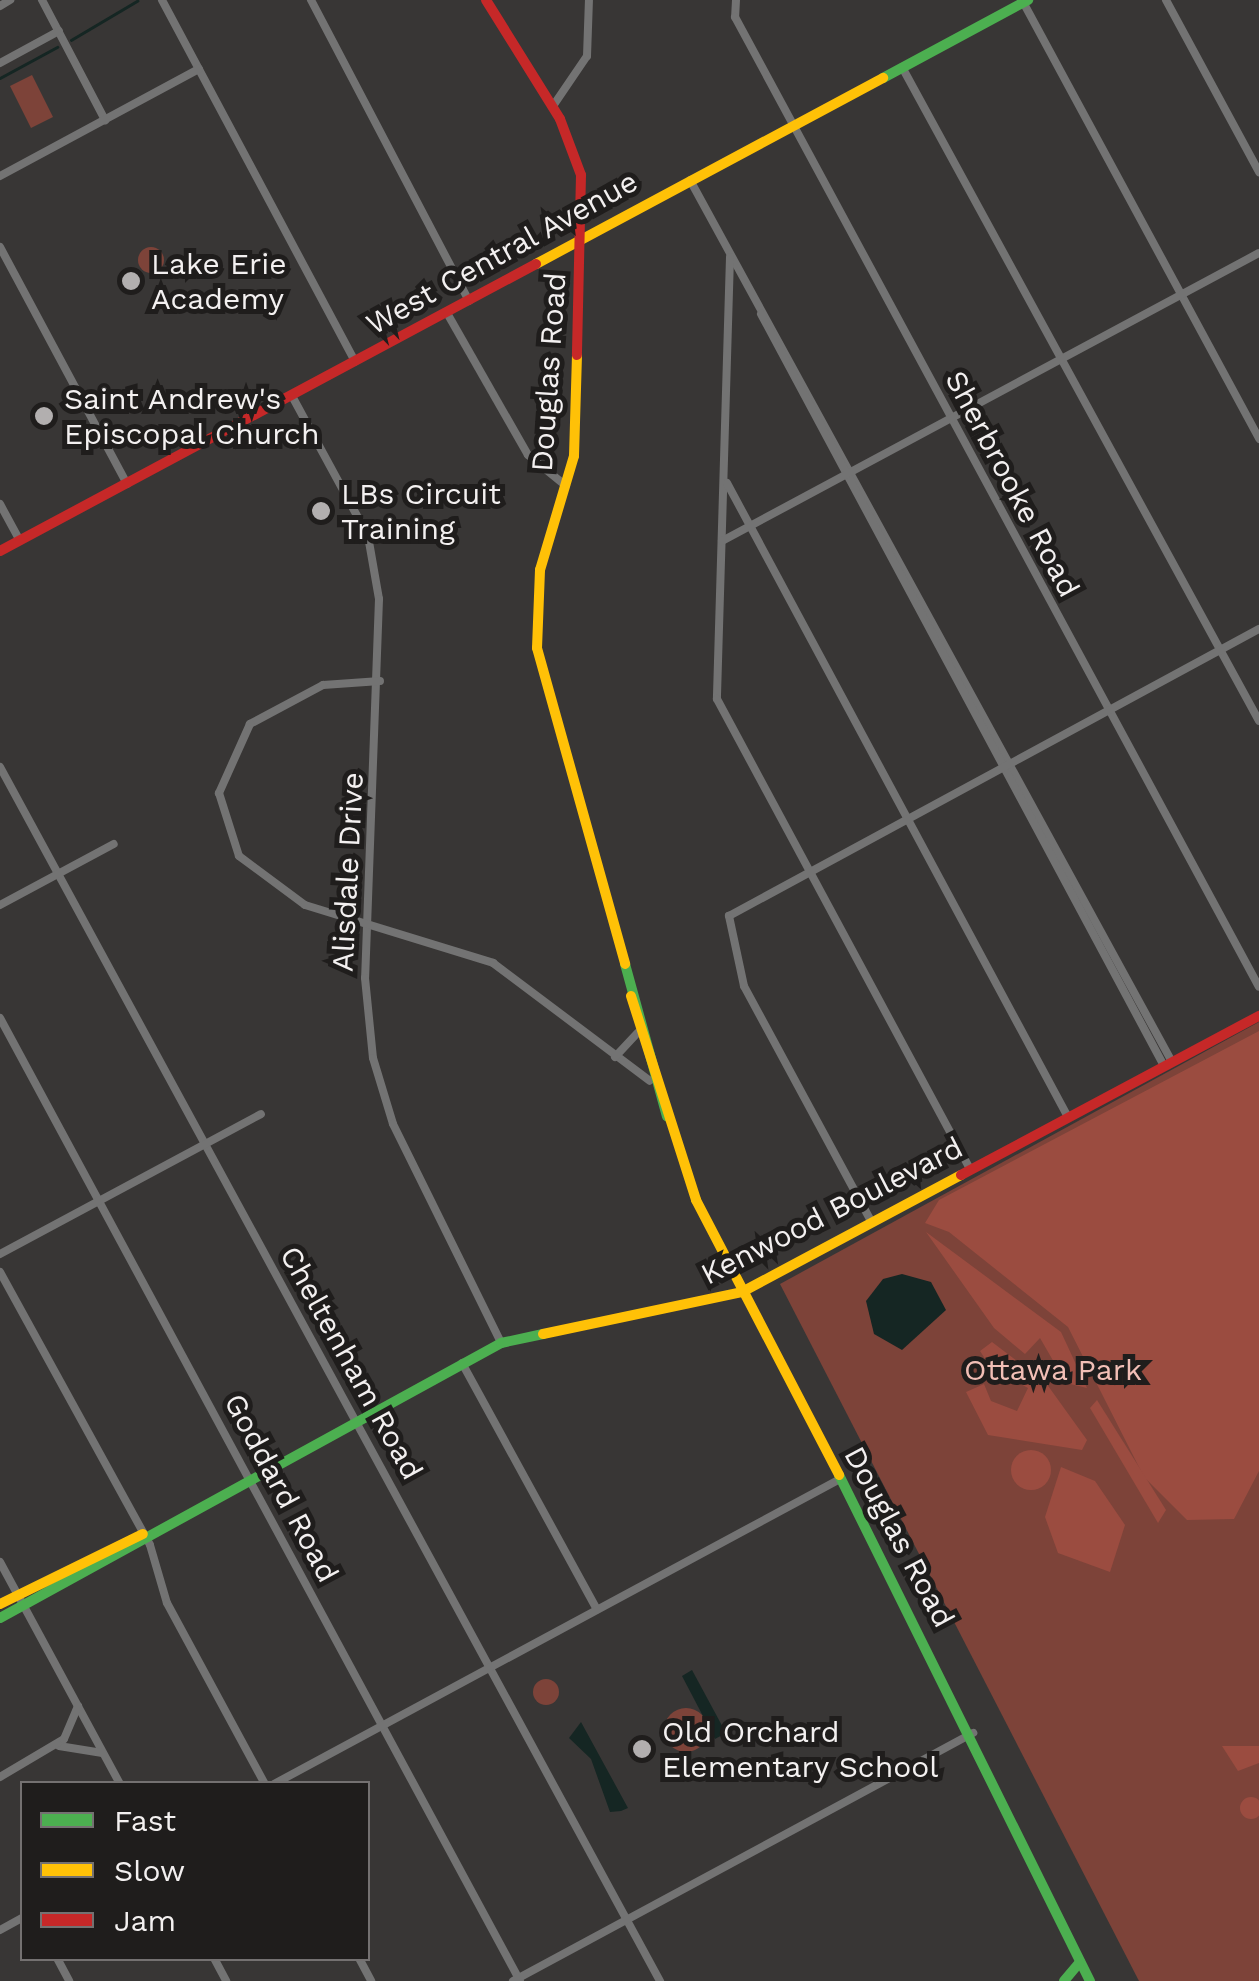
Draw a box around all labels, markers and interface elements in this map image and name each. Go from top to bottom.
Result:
street label: West Central Avenue [359,163,645,343]
place label: Lake Erie Academy [151,246,287,316]
marker: Lake Erie Academy [120,270,142,292]
street label: Douglas Road [524,271,574,473]
street label: Sherbrooke Road [937,365,1087,603]
place label: Saint Andrew's Episcopal Church [64,381,321,452]
marker: Saint Andrew's Episcopal Church [33,405,55,427]
place label: LBs Circuit Training [341,476,501,546]
marker: LBs Circuit Training [310,500,332,522]
street label: Alisdale Drive [325,771,371,973]
street label: Kenwood Boulevard [695,1129,969,1293]
street label: Cheltenham Road [272,1240,430,1486]
park label: Ottawa Park [964,1352,1142,1388]
street label: Goddard Road [216,1388,346,1588]
street label: Douglas Road [836,1440,962,1634]
place label: Old Orchard Elementary School [662,1714,939,1784]
marker: Old Orchard Elementary School [631,1738,653,1760]
legend [20,1781,370,1961]
text: Fast [114,1803,176,1838]
text: Slow [114,1853,185,1888]
text: Jam [114,1903,176,1938]

